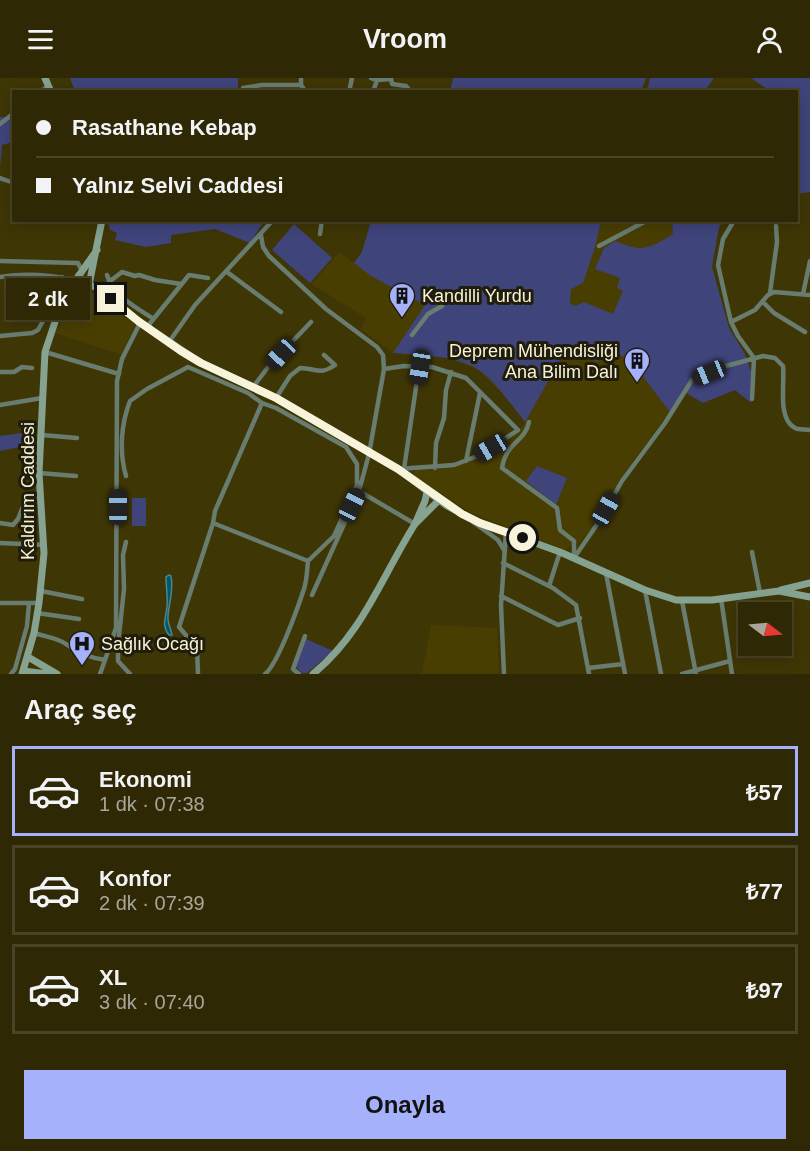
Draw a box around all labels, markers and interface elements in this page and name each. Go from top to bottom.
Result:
icon: menu [24,23,57,56]
icon: person [753,23,786,56]
text: Vroom [363,24,447,54]
text: Rasathane Kebap [72,115,257,140]
text: Yalnız Selvi Caddesi [72,173,284,198]
callout: 2 dk [6,278,90,320]
building icon: Kandilli Yurdu [387,281,417,319]
route end [97,285,124,312]
place label: Kandilli Yurdu [422,286,532,306]
text: 2 dk [28,288,68,310]
car [262,335,300,373]
place label: Deprem Mühendisliği Ana Bilim Dalı [449,341,618,382]
building icon: Deprem Mühendisliği Ana Bilim Dalı [622,346,652,384]
car [408,348,432,386]
car [689,358,729,388]
street label: Kaldırım Caddesi [18,422,38,560]
car [471,431,511,465]
car [336,485,368,525]
car [109,489,127,525]
car [589,489,623,529]
route start [509,524,536,551]
north arrow [738,602,792,656]
map controls [738,602,792,656]
hospital icon: Sağlık Ocağı [67,629,97,667]
place label: Sağlık Ocağı [101,634,204,654]
text: Araç seç [24,695,137,725]
icon: car [27,764,81,818]
text: Ekonomi [99,767,192,792]
text: ₺57 [746,780,783,805]
text: 1 dk · 07:38 [99,793,205,815]
icon: car [27,863,81,917]
text: Konfor [99,866,171,891]
text: ₺77 [746,879,783,904]
text: 2 dk · 07:39 [99,892,205,914]
icon: car [27,962,81,1016]
text: XL [99,965,127,990]
text: ₺97 [746,978,783,1003]
text: 3 dk · 07:40 [99,991,205,1013]
button: Onayla [24,1070,786,1139]

